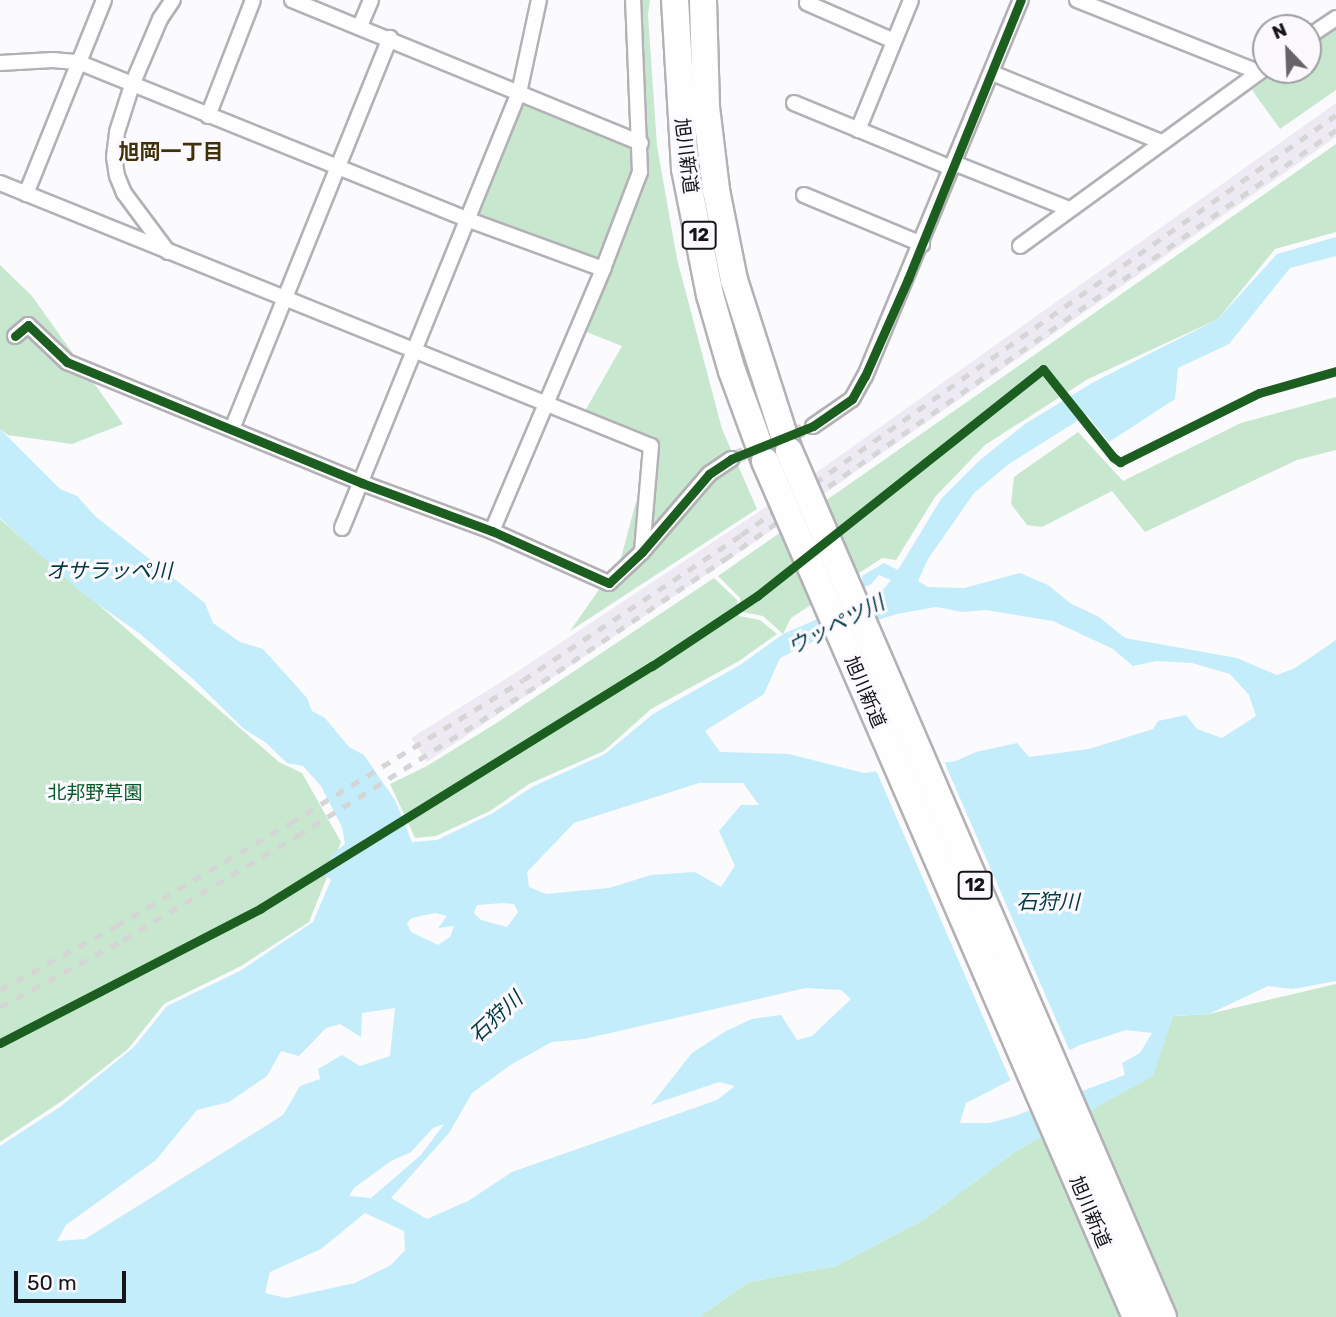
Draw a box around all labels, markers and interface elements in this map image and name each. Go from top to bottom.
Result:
north arrow [1252,14,1322,84]
text: N [1269,18,1290,44]
street label: 旭川新道 [670,117,702,195]
district label: 旭岡一丁目 [119,139,223,165]
road number: 12 [682,220,716,249]
water label: オサラッペ川 [46,558,172,584]
water label: ウッペツ川 [784,590,888,660]
street label: 旭川新道 [840,653,890,731]
park label: 北邦野草園 [48,782,142,804]
road number: 12 [958,870,992,900]
water label: 石狩川 [1017,889,1079,915]
water label: 石狩川 [464,986,528,1048]
street label: 旭川新道 [1065,1173,1115,1251]
scale bar [18,1258,130,1302]
text: 50 m [27,1270,77,1295]

